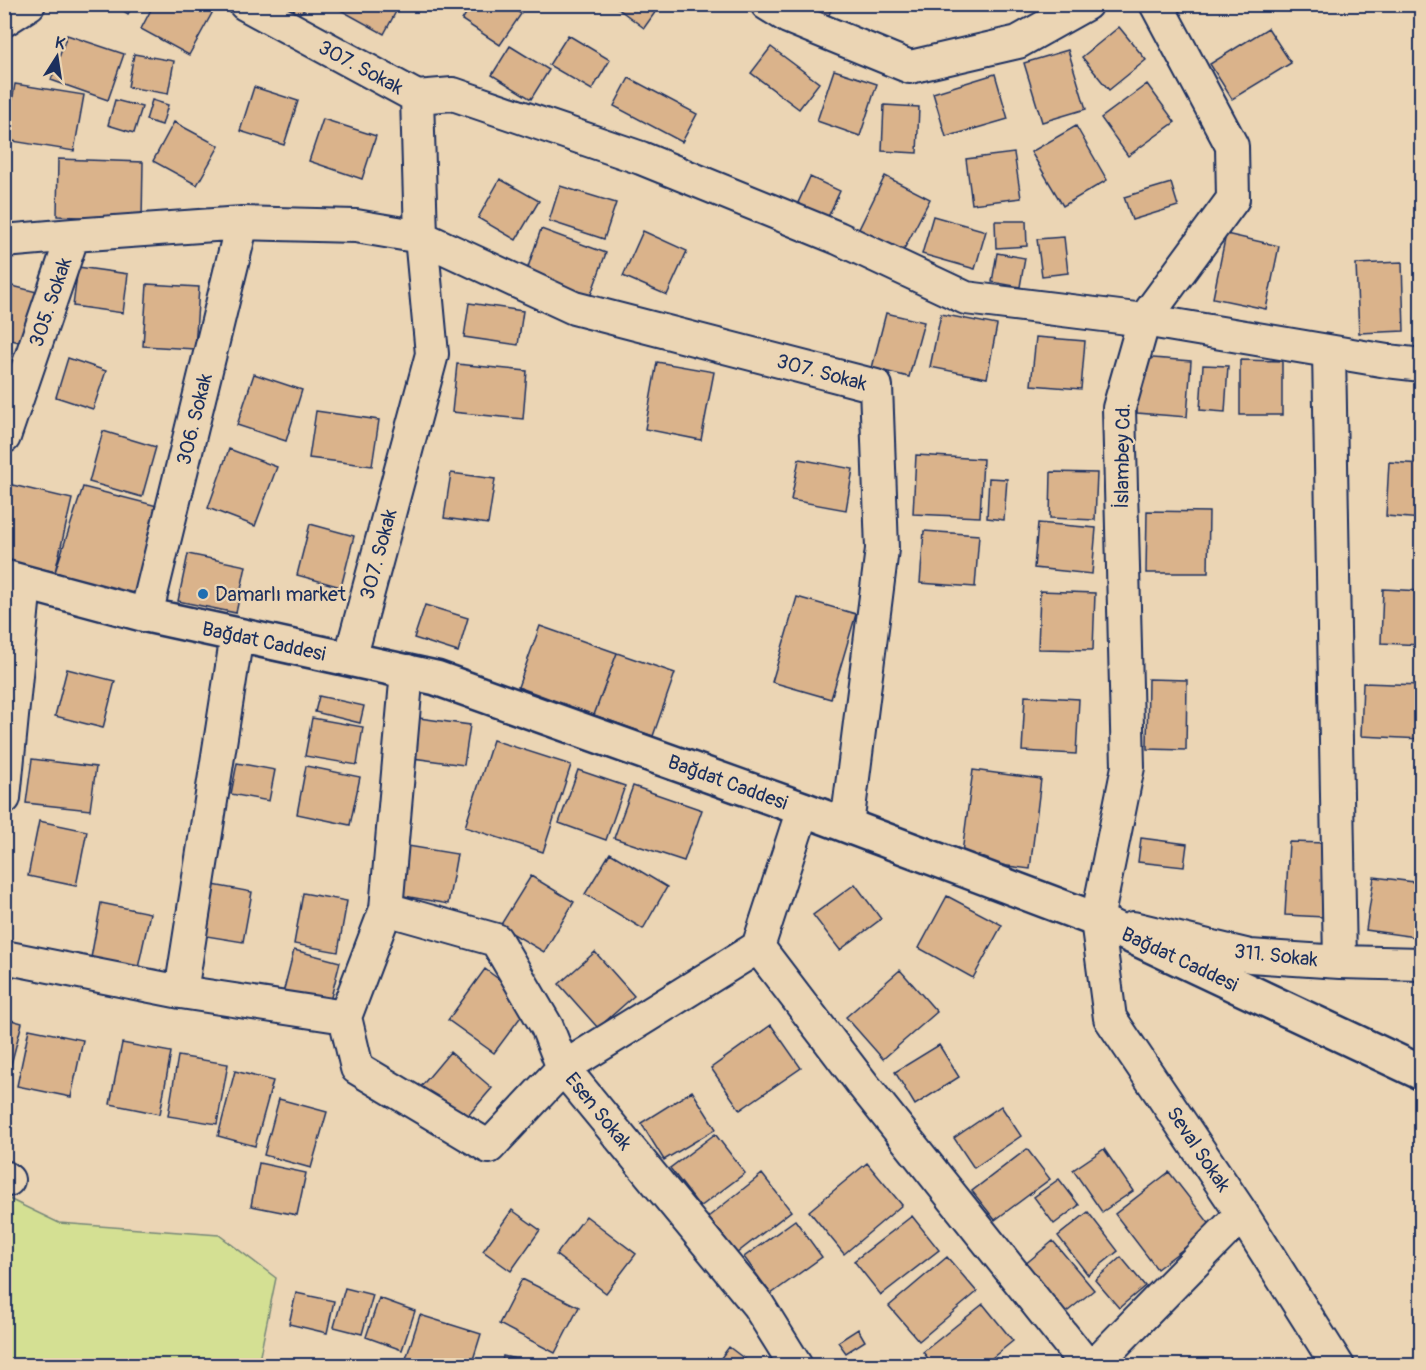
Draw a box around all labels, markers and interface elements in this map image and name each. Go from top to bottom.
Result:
north arrow [27,27,87,87]
text: K [53,33,67,54]
street label: 307. Sokak [314,35,408,101]
street label: 305. Sokak [24,254,78,350]
street label: 307. Sokak [774,348,870,397]
street label: 306. Sokak [171,370,218,468]
street label: İslambey Cd. [1109,403,1136,509]
street label: 307. Sokak [354,506,403,602]
place label: Damarlı market [215,582,347,607]
marker: Damarlı market [196,587,210,601]
street label: Bağdat Caddesi [200,616,328,667]
street label: Bağdat Caddesi [664,749,791,816]
street label: Bağdat Caddesi [1118,922,1242,997]
street label: 311. Sokak [1233,939,1320,972]
street label: Esen Sokak [560,1067,638,1156]
street label: Seval Sokak [1161,1102,1237,1197]

